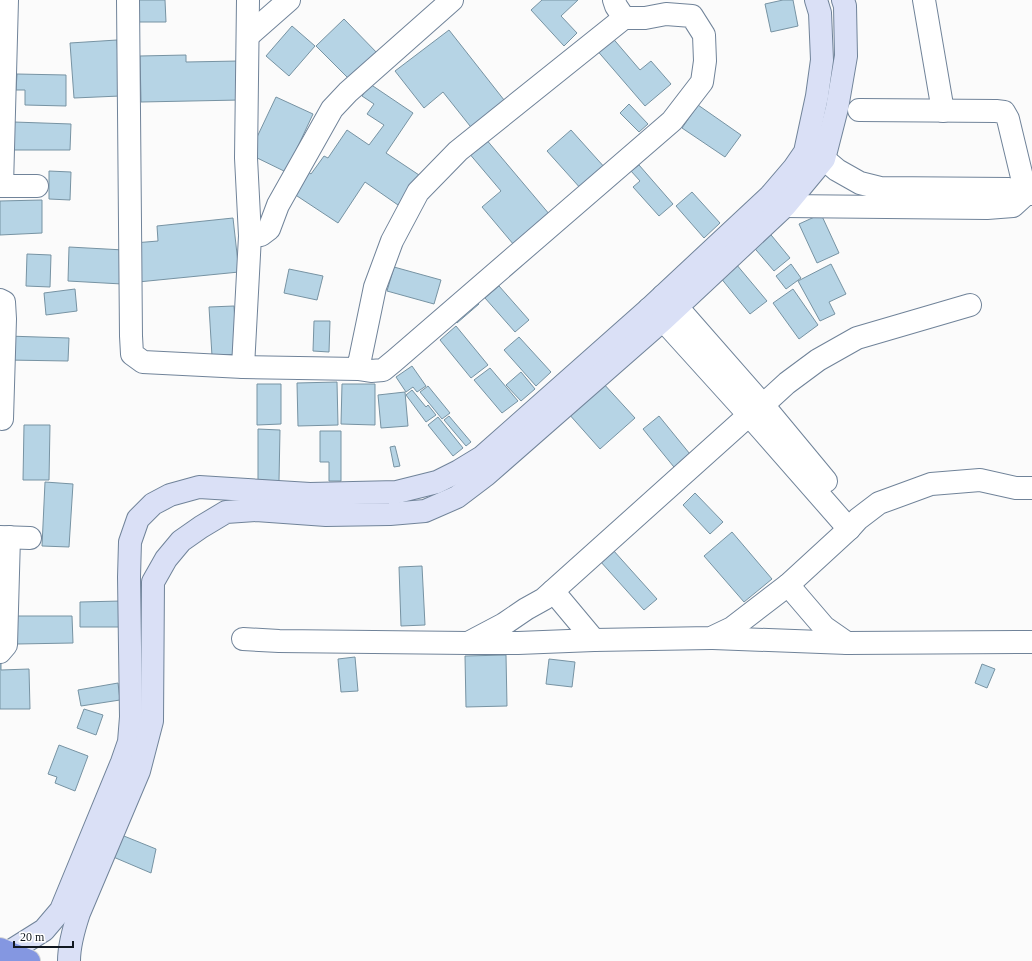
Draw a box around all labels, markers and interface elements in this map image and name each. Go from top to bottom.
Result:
scale bar [14,923,73,949]
text: 20 m [20,930,45,944]

